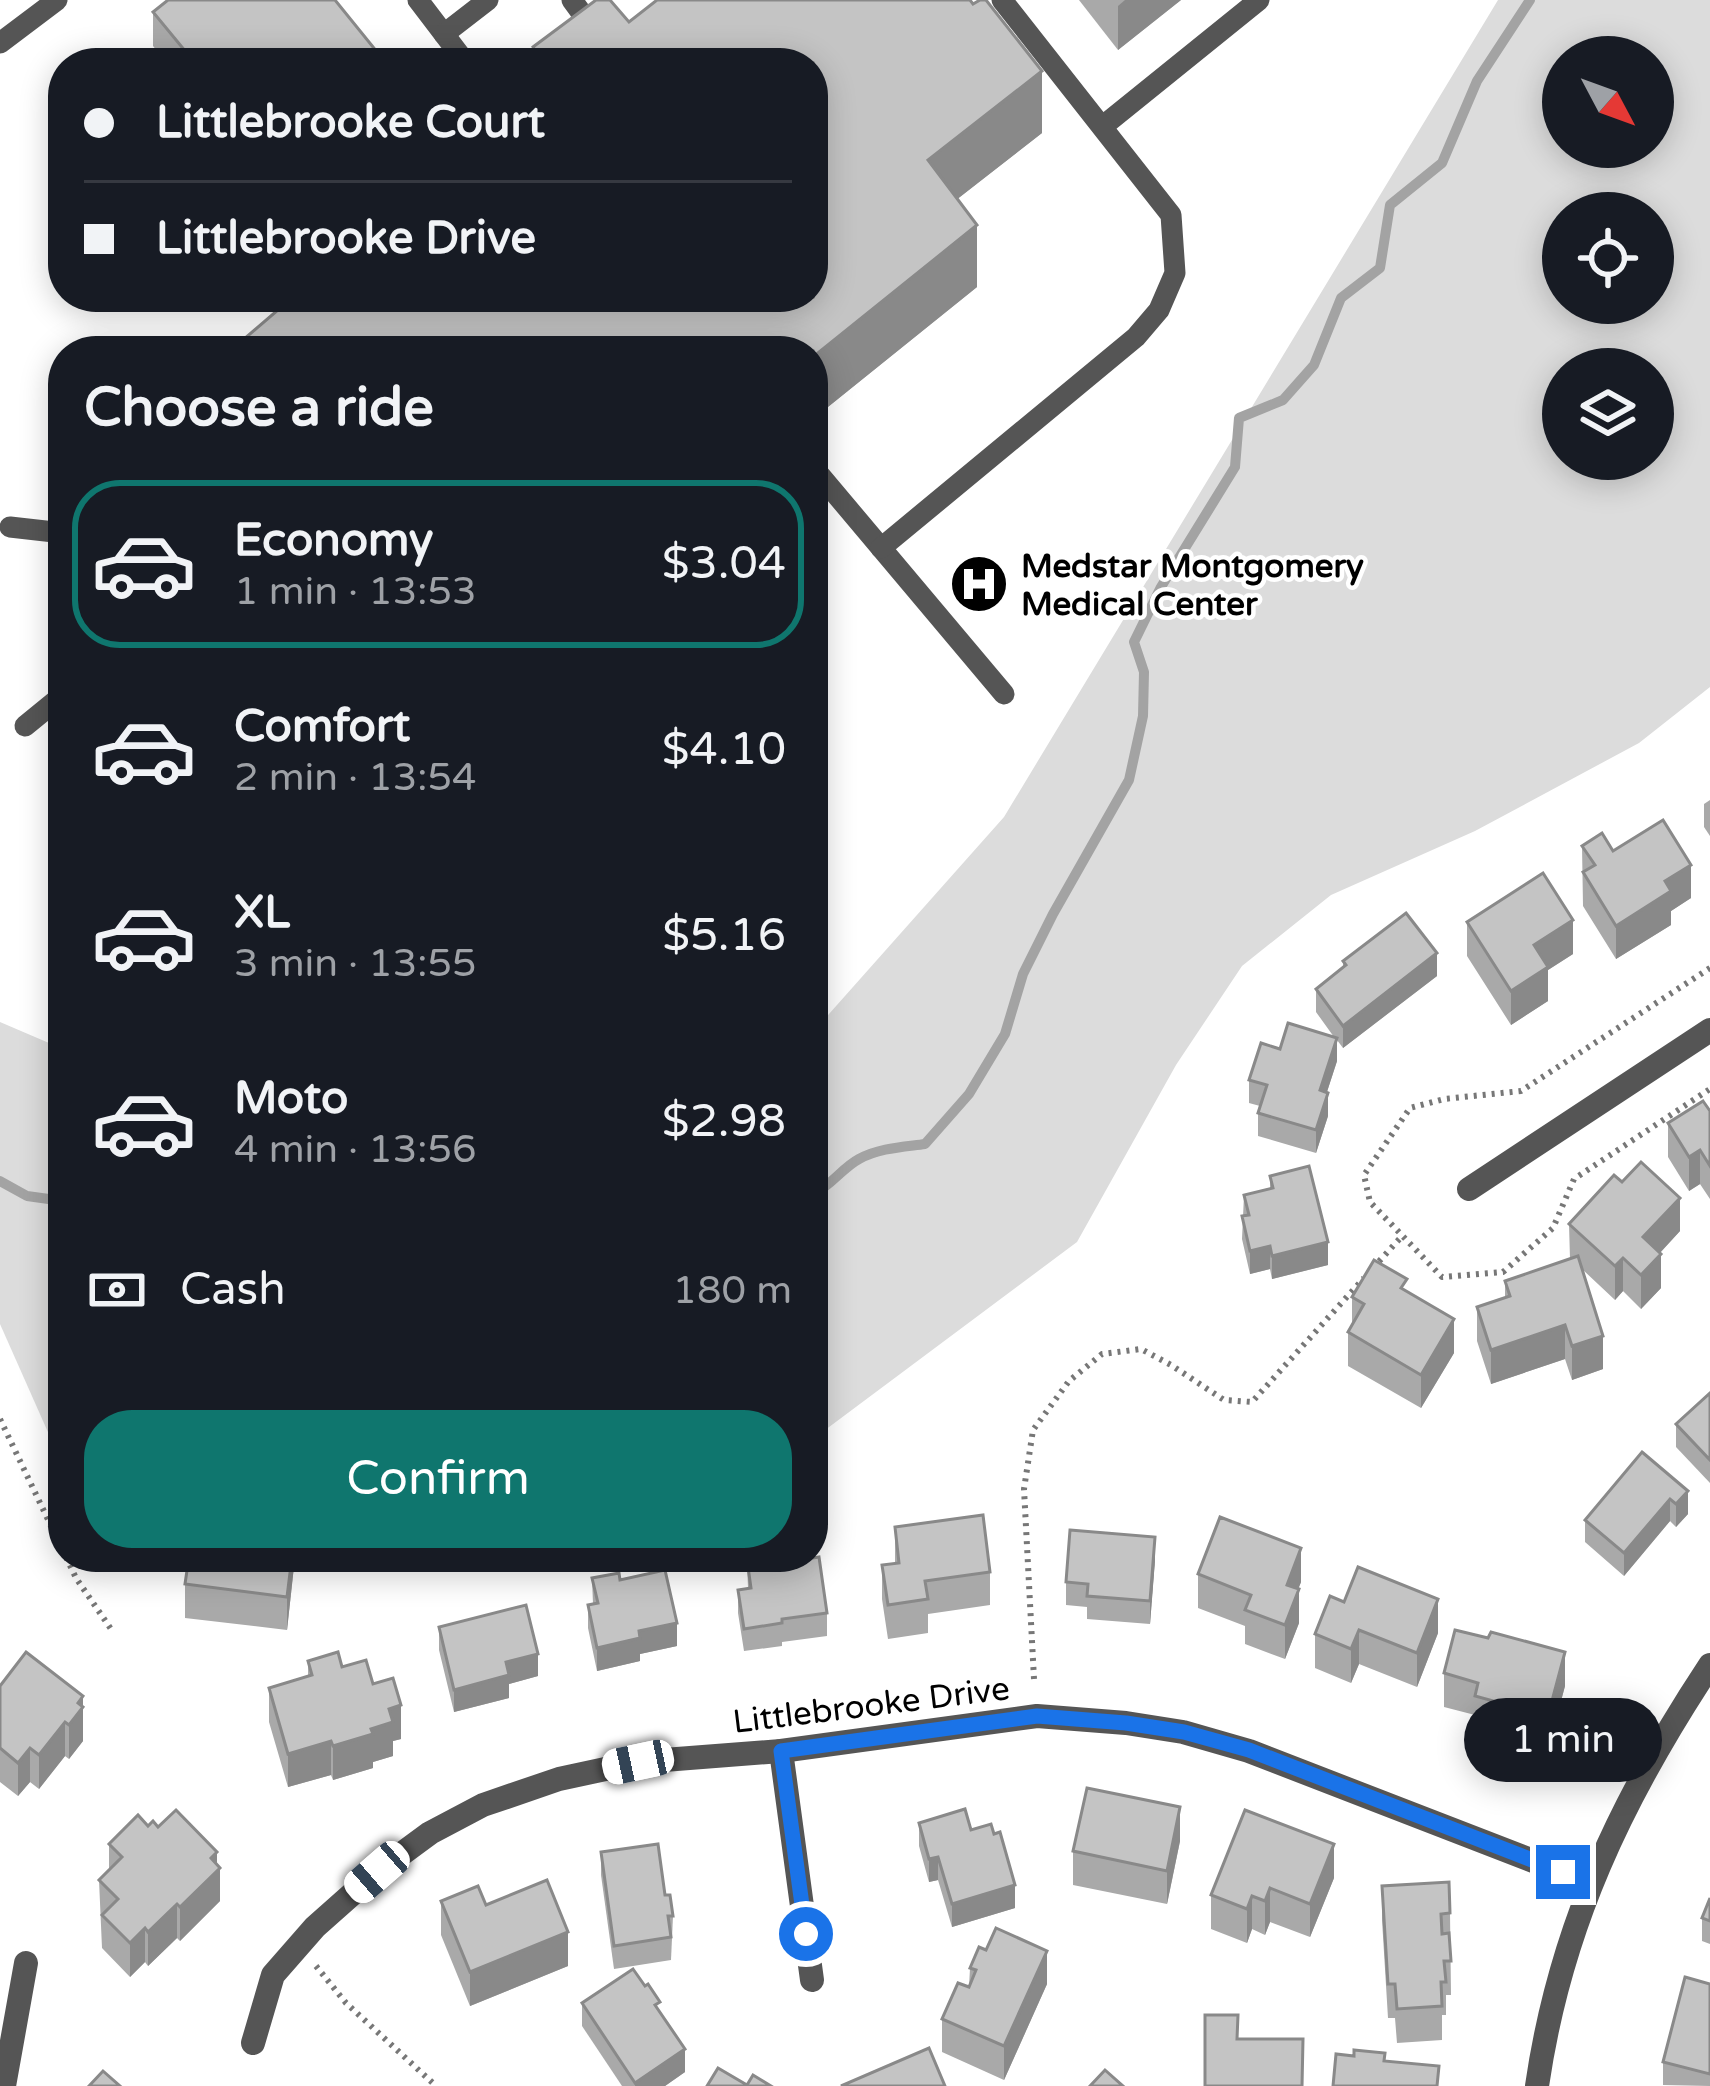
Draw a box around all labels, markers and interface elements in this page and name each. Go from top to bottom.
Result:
north arrow [1542,36,1674,168]
map controls [1542,36,1674,480]
text: Littlebrooke Court [156,96,545,150]
button: locate [1542,192,1674,324]
text: Littlebrooke Drive [156,212,536,266]
button: layers [1542,348,1674,480]
text: Choose a ride [84,375,434,440]
icon: car [90,510,198,618]
text: Economy [234,514,433,568]
text: $3.04 [662,537,786,591]
place label: Medstar Montgomery Medical Center [1021,547,1364,624]
hospital icon: Medstar Montgomery Medical Center [948,553,1010,615]
text: 1 min · 13:53 [234,568,476,615]
icon: car [90,696,198,804]
text: Comfort [234,700,410,754]
text: $4.10 [662,723,786,777]
text: 2 min · 13:54 [234,754,476,801]
icon: car [90,882,198,990]
text: XL [234,886,290,940]
text: $5.16 [662,909,786,963]
text: 3 min · 13:55 [234,940,476,987]
icon: car [90,1068,198,1176]
text: Moto [234,1072,348,1126]
text: $2.98 [662,1095,786,1149]
text: 4 min · 13:56 [234,1126,476,1173]
icon: cash [84,1257,150,1323]
text: Cash [180,1263,286,1317]
text: 180 m [673,1267,792,1314]
button: Confirm [84,1410,792,1548]
street label: Littlebrooke Drive [731,1669,1012,1742]
callout: 1 min [1464,1698,1662,1782]
text: 1 min [1511,1716,1615,1763]
car [599,1737,677,1787]
car [338,1835,416,1909]
route end [1536,1845,1590,1899]
route start [779,1907,833,1961]

